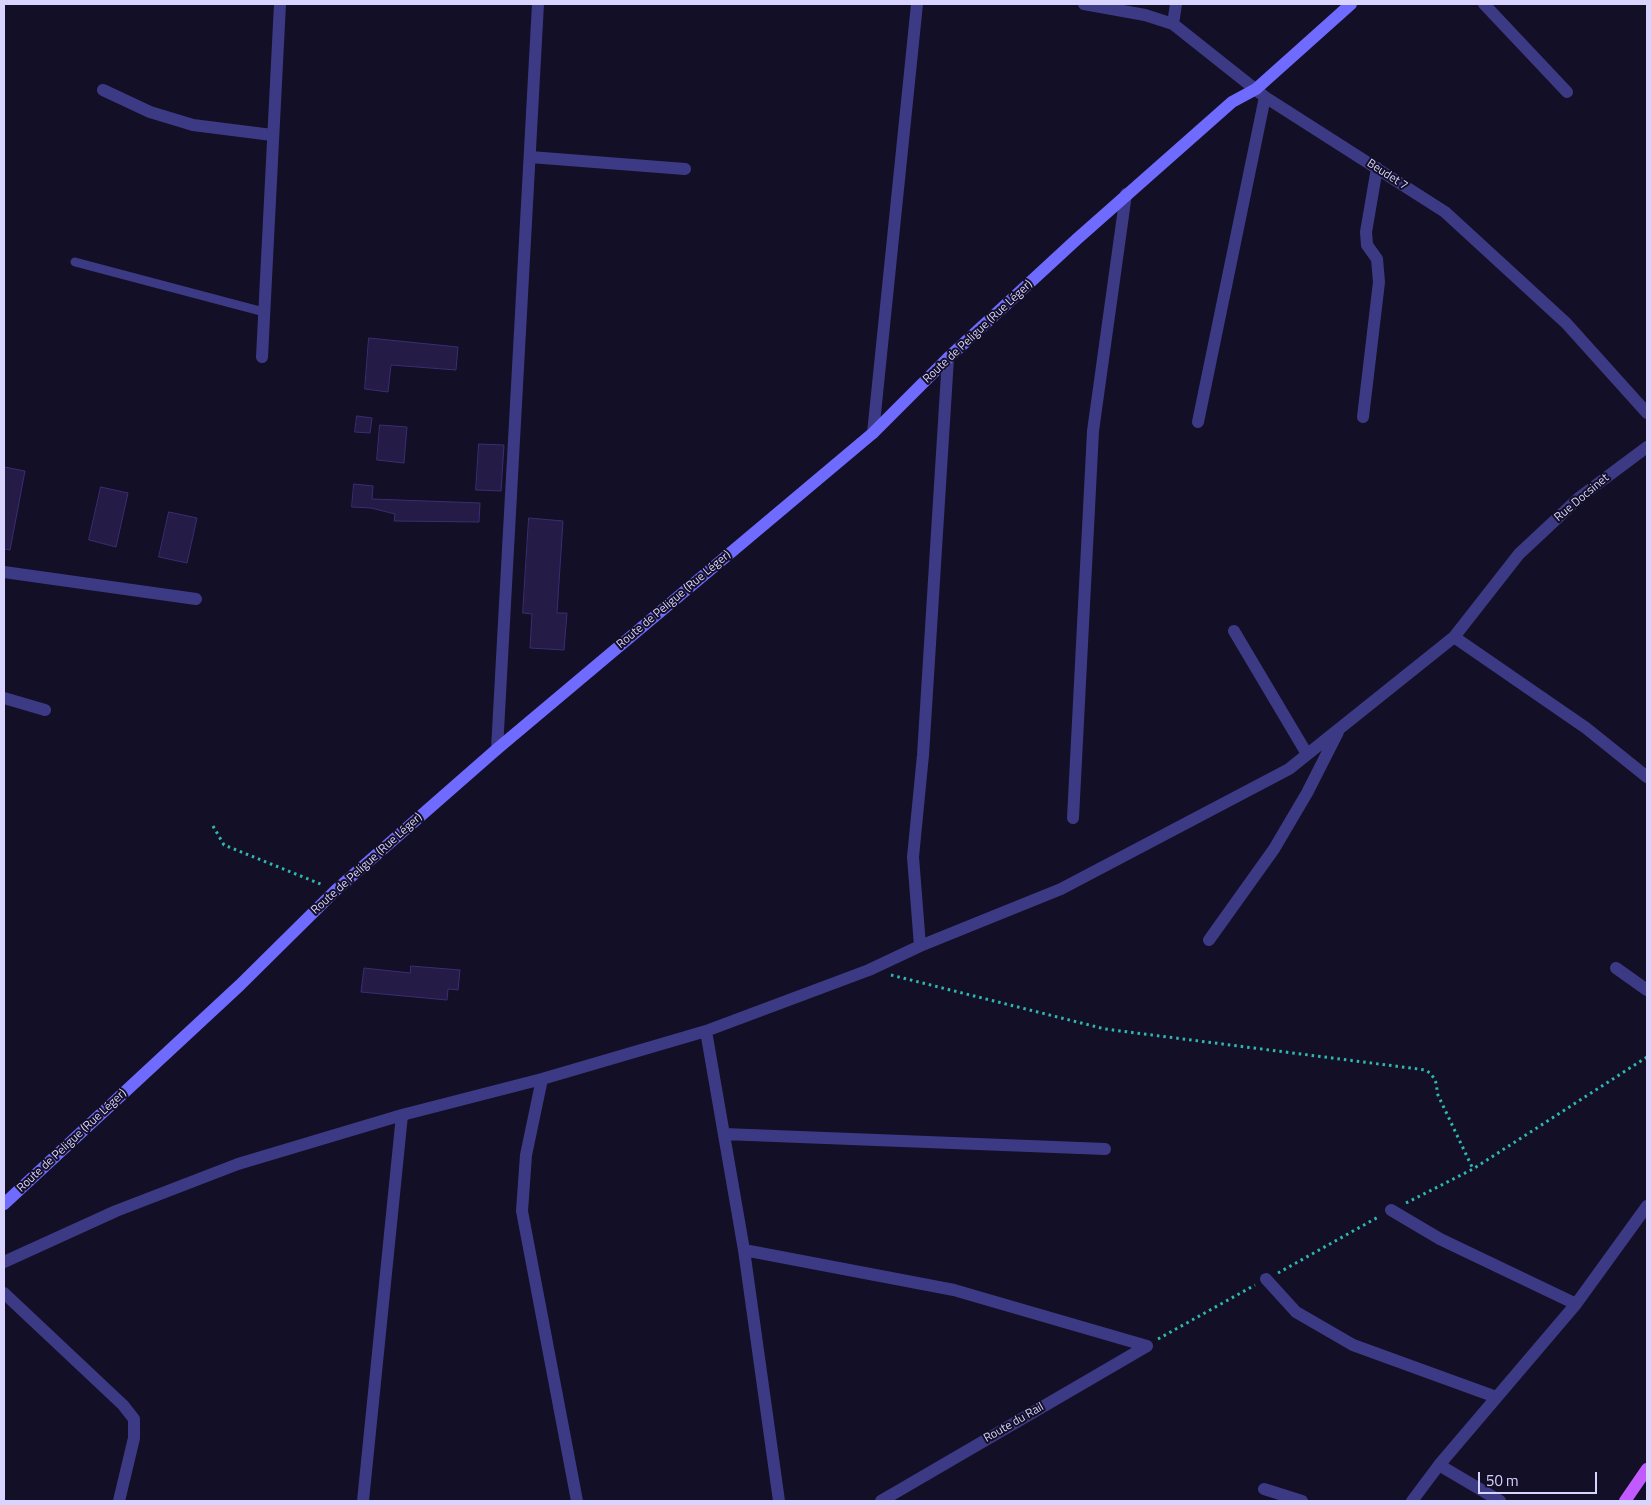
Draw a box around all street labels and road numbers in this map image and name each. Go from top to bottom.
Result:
street label: Beudet 7 [1364,156,1410,194]
street label: Route de Peligue (Rue Léger) [920,277,1036,387]
street label: Rue Docsinet [1552,471,1612,525]
street label: Route de Peligue (Rue Léger) [614,548,734,652]
street label: Route de Peligue (Rue Léger) [308,810,426,918]
street label: Route de Peligue (Rue Léger) [14,1086,130,1196]
street label: Route du Rail [981,1400,1047,1446]

